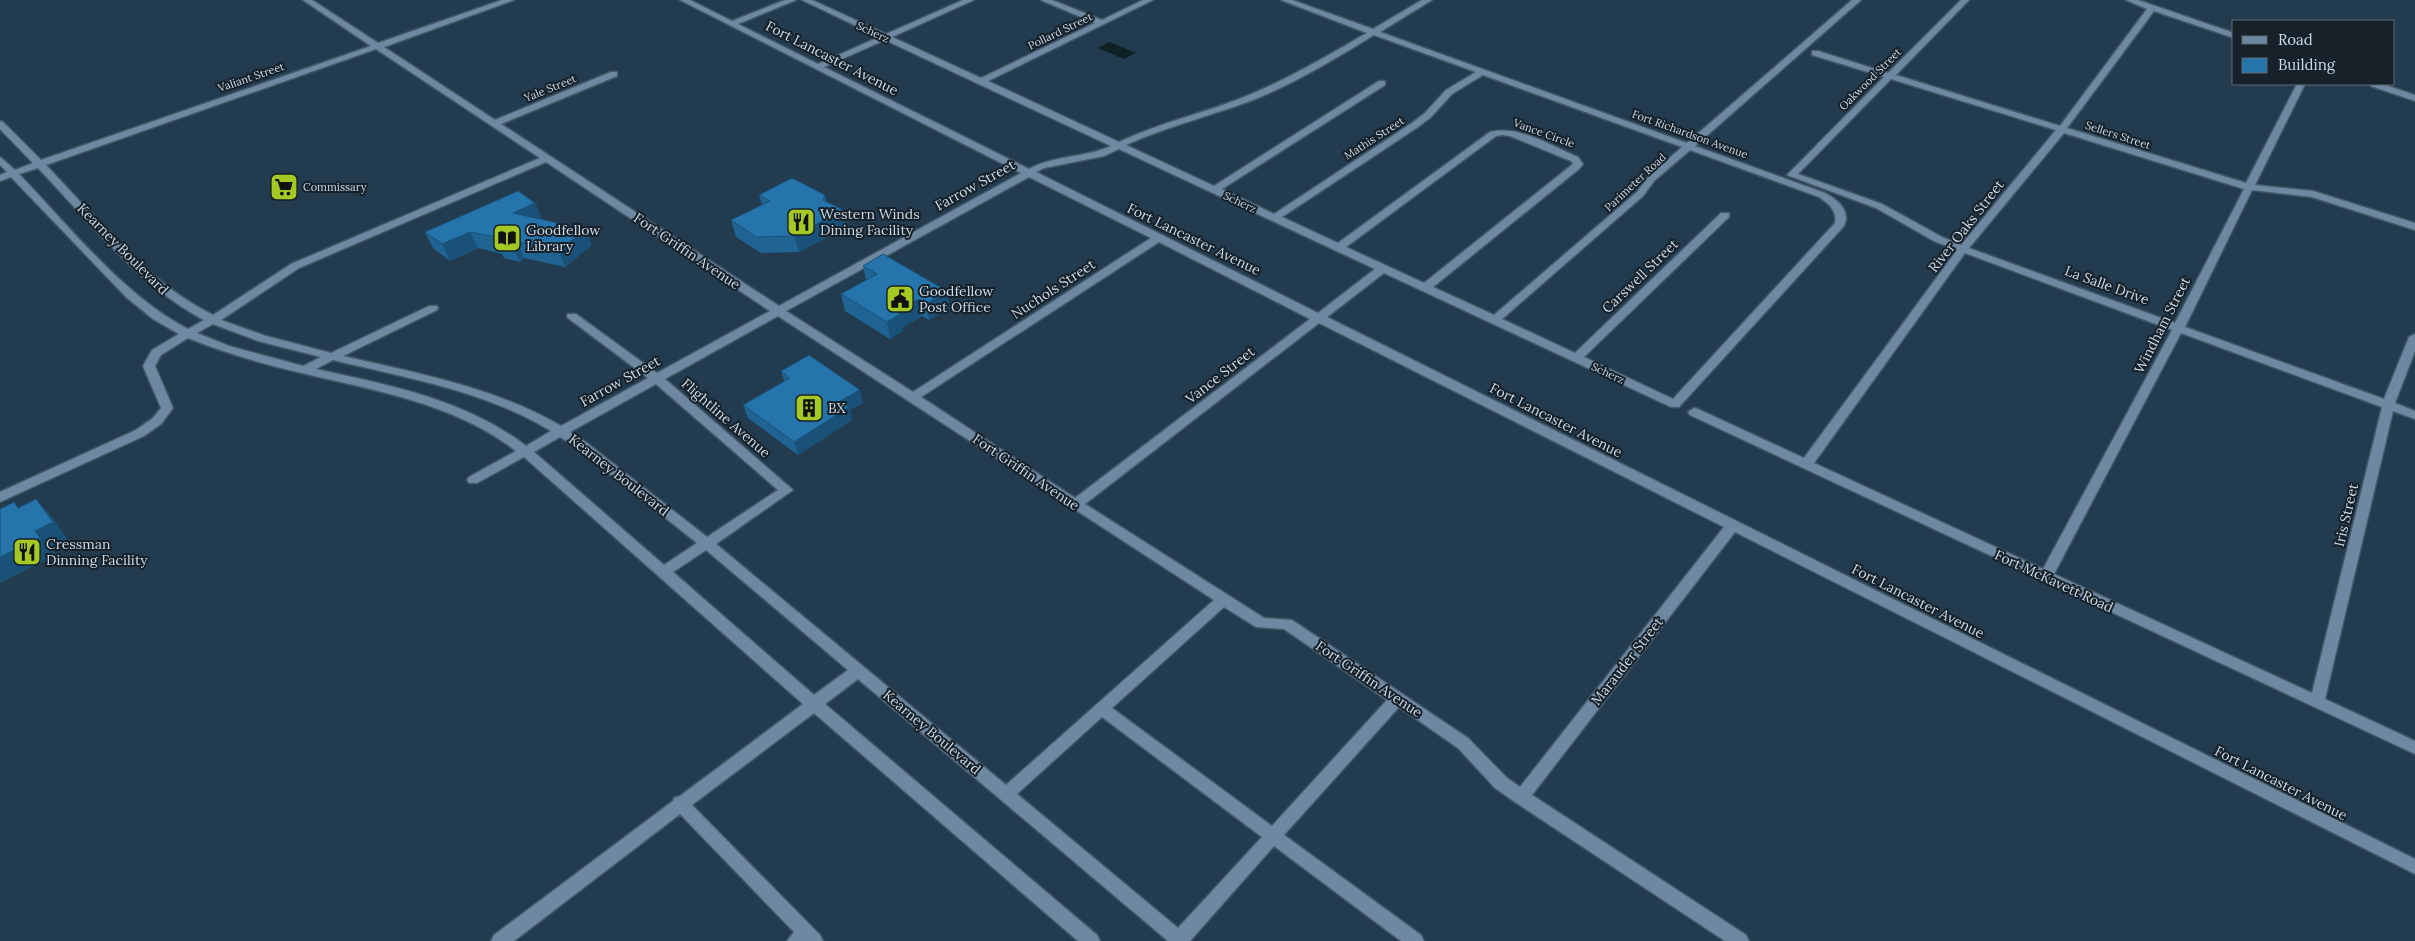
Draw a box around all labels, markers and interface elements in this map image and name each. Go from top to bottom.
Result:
street label: Pollard Street [1025,9,1095,53]
street label: Fort Lancaster Avenue [763,17,902,99]
street label: Scherz [854,18,892,46]
legend [2232,20,2395,85]
text: Road [2278,30,2313,49]
street label: Oakwood Street [1836,44,1905,113]
text: Building [2278,55,2336,74]
street label: Valiant Street [215,59,287,95]
street label: Yale Street [521,71,579,105]
street label: Fort Richardson Avenue [1630,107,1750,161]
street label: Mathis Street [1341,113,1407,163]
street label: Vance Circle [1511,115,1577,151]
street label: Sellers Street [2083,118,2153,152]
street label: Parimeter Road [1601,150,1669,214]
street label: Farrow Street [932,155,1019,214]
supermarket icon: Commissary [269,172,299,202]
street label: River Oaks Street [1924,176,2008,276]
place label: Commissary [303,180,367,194]
street label: Scherz [1221,188,1259,216]
street label: Kearney Boulevard [73,199,173,299]
street label: Fort Lancaster Avenue [1124,199,1264,279]
place label: Western Winds Dining Facility [820,205,920,239]
restaurant icon: Western Winds Dining Facility [786,207,816,237]
street label: Fort Griffin Avenue [630,209,744,294]
place label: Goodfellow Library [526,221,601,255]
library icon: Goodfellow Library [492,223,522,253]
street label: Carswell Street [1598,235,1682,317]
street label: Nuchols Street [1008,255,1099,323]
street label: La Salle Drive [2062,261,2152,309]
street label: Windham Street [2130,273,2194,376]
place label: Goodfellow Post Office [919,282,994,316]
public building icon: Goodfellow Post Office [885,284,915,314]
street label: Vance Street [1181,342,1259,408]
street label: Farrow Street [577,351,664,410]
street label: Scherz [1589,359,1627,387]
street label: Flightline Avenue [678,374,775,462]
street label: Fort Lancaster Avenue [1487,379,1626,461]
building icon: BX [794,393,824,423]
place label: BX [828,399,846,417]
street label: Kearney Boulevard [565,430,673,520]
street label: Fort Griffin Avenue [969,430,1083,515]
street label: Iris Street [2330,481,2362,548]
place label: Cressman Dinning Facility [46,535,148,569]
restaurant icon: Cressman Dinning Facility [12,537,42,567]
street label: Fort McKavett Road [1992,546,2116,616]
street label: Fort Lancaster Avenue [1849,560,1988,642]
street label: Marauder Street [1587,613,1667,709]
street label: Fort Griffin Avenue [1312,637,1426,722]
street label: Kearney Boulevard [879,686,985,778]
street label: Fort Lancaster Avenue [2212,742,2351,824]

